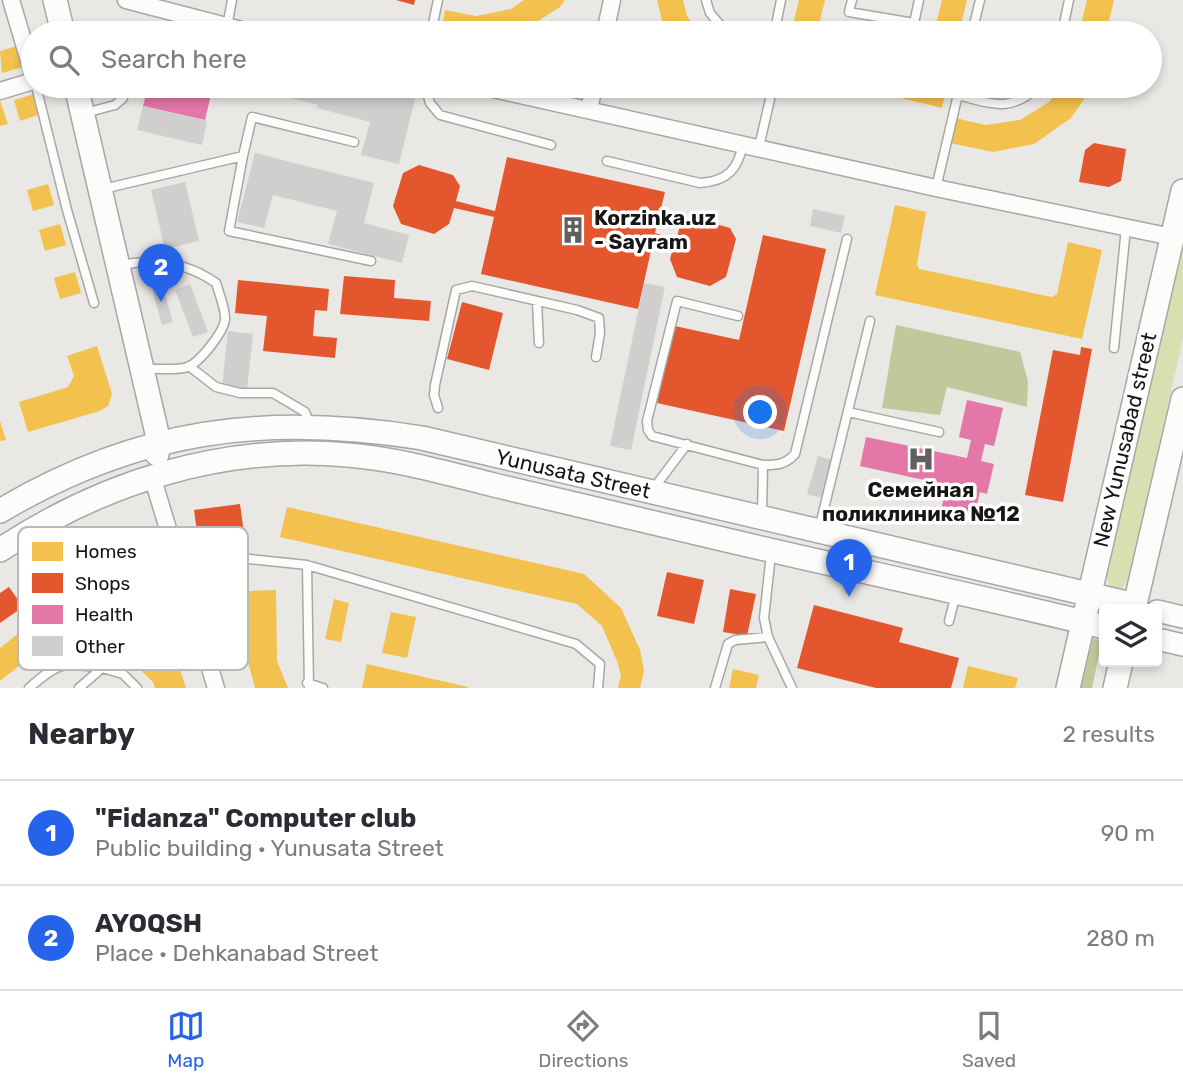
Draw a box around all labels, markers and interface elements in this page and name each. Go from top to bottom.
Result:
search box [21,21,1162,98]
icon: search [45,41,83,79]
text: Search here [101,44,247,75]
place label: Korzinka.uz - Sayram [594,205,716,254]
building icon: Korzinka.uz - Sayram [558,215,588,245]
pin: 2 [138,244,184,302]
street label: New Yunusabad street [1088,330,1161,550]
your location [743,395,777,429]
street label: Yunusata Street [493,444,653,503]
hospital icon: Семейная поликлиника №12 [906,444,936,474]
place label: Семейная поликлиника №12 [822,477,1020,526]
legend [18,527,248,670]
pin: 1 [826,539,872,597]
text: Homes [75,540,137,563]
text: Shops [75,572,130,595]
text: Health [75,603,133,626]
map controls [1099,604,1162,667]
button: layers [1099,604,1162,667]
text: Other [75,635,126,658]
text: Nearby [28,716,135,752]
text: 2 results [1063,720,1155,748]
text: "Fidanza" Computer club [95,803,416,834]
text: 1 [45,819,57,847]
text: 90 m [1101,819,1155,847]
text: Public building · Yunusata Street [95,834,444,862]
text: AYOQSH [95,908,202,939]
text: 2 [44,924,58,952]
text: 280 m [1086,924,1155,952]
text: Place · Dehkanabad Street [95,939,378,967]
tab: Map [167,1007,205,1072]
tab: Directions [538,1007,628,1072]
tab: Saved [962,1007,1016,1072]

